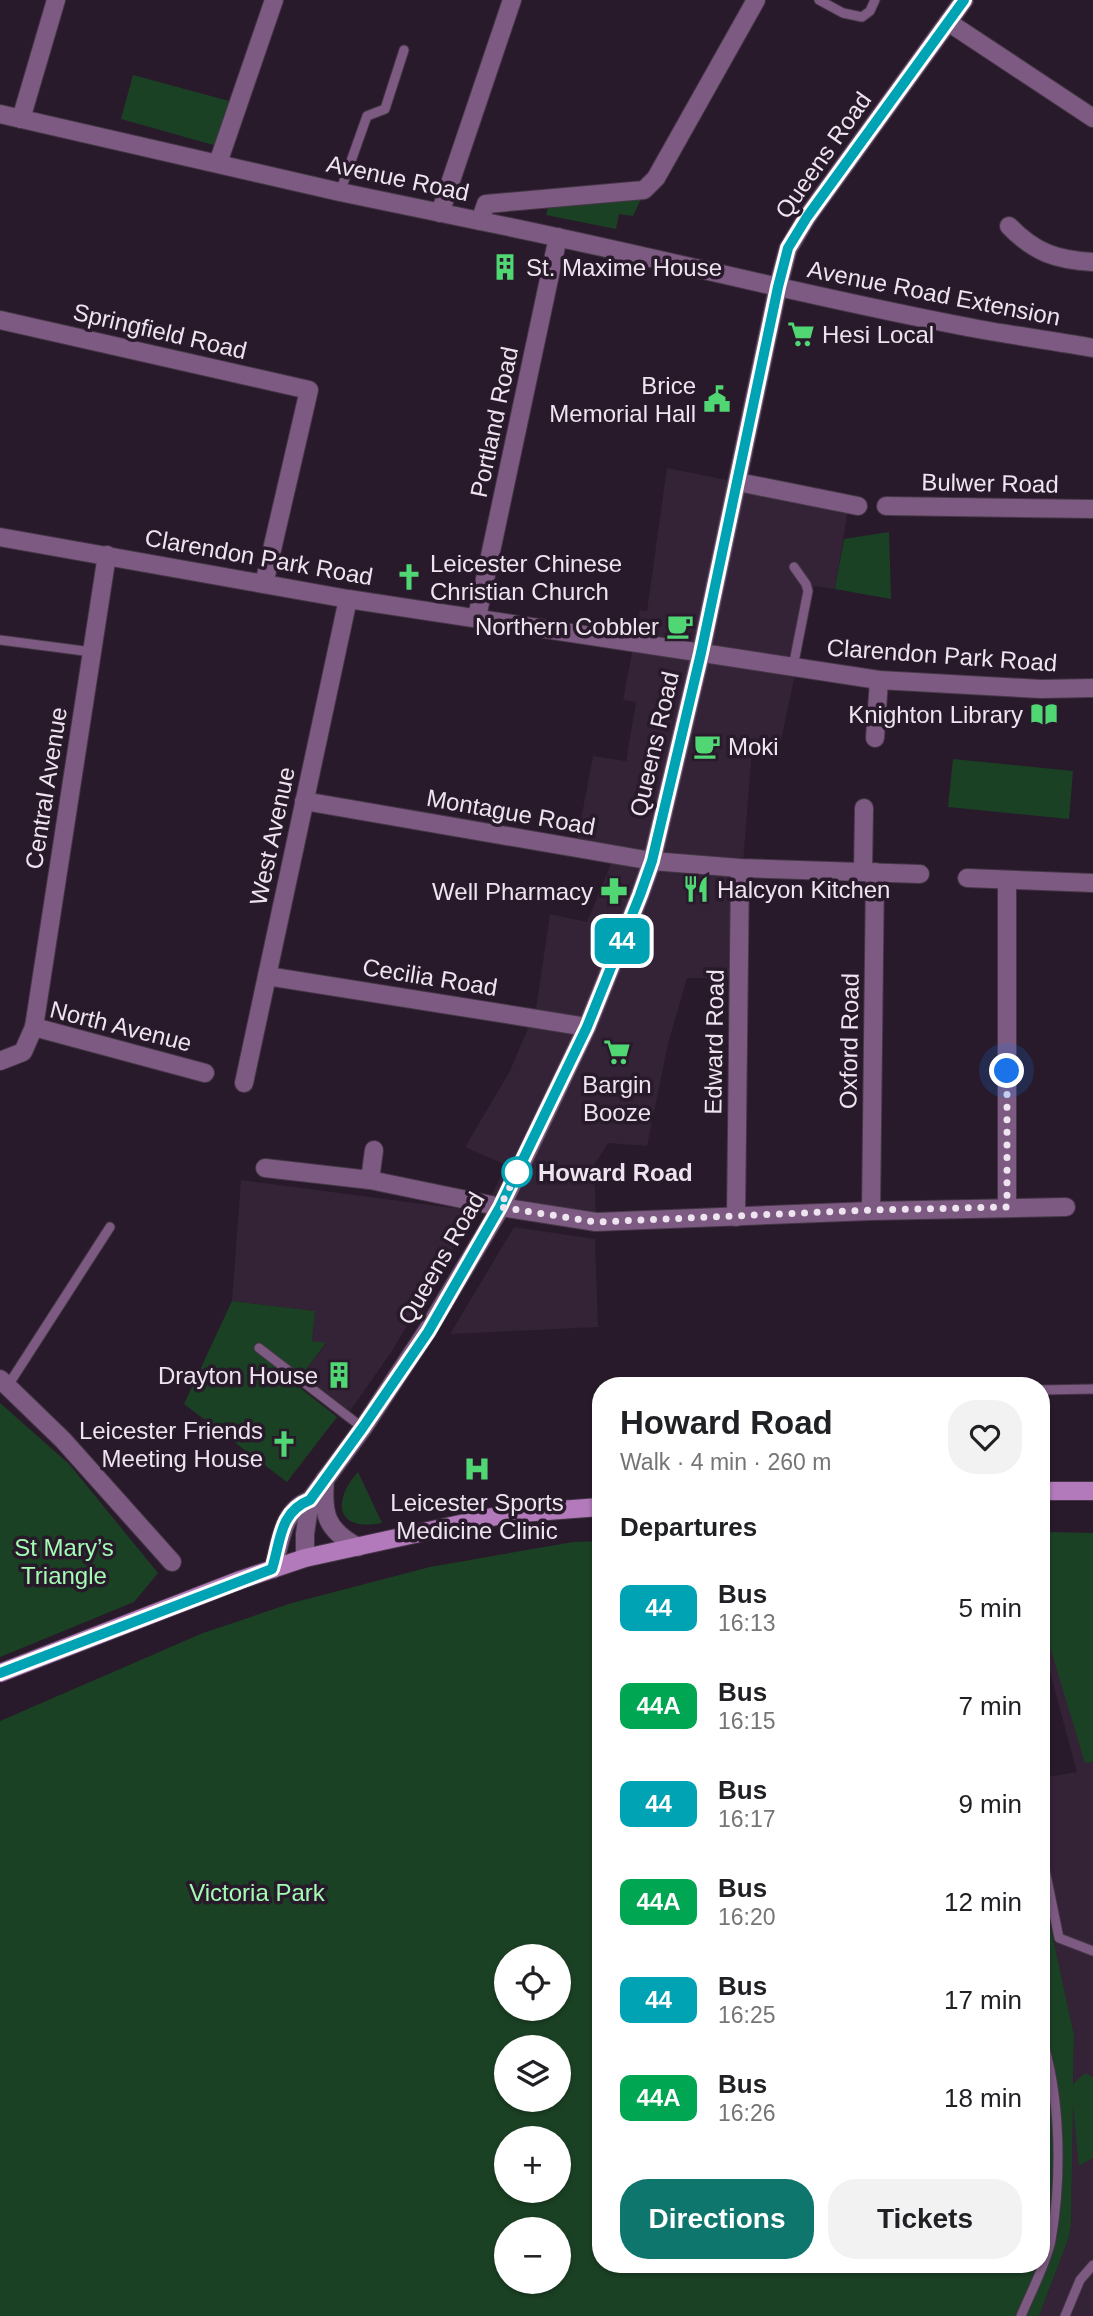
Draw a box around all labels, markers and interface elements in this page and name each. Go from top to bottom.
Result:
street label: Queens Road [769,87,877,223]
street label: Avenue Road [324,150,472,206]
building icon: St. Maxime House [490,252,520,282]
place label: St. Maxime House [526,254,722,281]
street label: Avenue Road Extension [805,255,1063,331]
street label: Springfield Road [71,298,249,364]
supermarket icon: Hesi Local [786,319,816,349]
place label: Hesi Local [822,321,934,348]
street label: Portland Road [465,344,523,500]
place label: Brice Memorial Hall [549,372,696,427]
public building icon: Brice Memorial Hall [702,384,732,414]
street label: Bulwer Road [921,468,1059,498]
street label: Clarendon Park Road [143,524,375,590]
place label: Leicester Chinese Christian Church [430,550,622,605]
church icon: Leicester Chinese Christian Church [394,562,424,592]
cafe icon: Northern Cobbler [665,611,695,641]
place label: Northern Cobbler [475,613,659,640]
street label: Clarendon Park Road [826,633,1058,677]
street label: Queens Road [624,669,684,819]
library icon: Knighton Library [1029,699,1059,729]
place label: Knighton Library [848,701,1023,728]
street label: Central Avenue [20,705,72,871]
cafe icon: Moki [692,731,722,761]
place label: Moki [728,733,779,760]
street label: West Avenue [244,764,300,908]
street label: Montague Road [425,784,597,840]
restaurant icon: Halcyon Kitchen [681,874,711,904]
pharmacy icon: Well Pharmacy [599,876,629,906]
place label: Halcyon Kitchen [717,876,890,903]
place label: Well Pharmacy [432,878,593,905]
line badge: 44 [590,918,654,964]
text: 44 [609,927,635,954]
street label: Cecilia Road [361,953,499,1001]
street label: Edward Road [699,969,729,1115]
street label: Oxford Road [834,973,864,1109]
street label: North Avenue [47,995,195,1057]
supermarket icon: Bargin Booze [602,1037,632,1067]
your location [989,1053,1024,1088]
place label: Bargin Booze [582,1071,652,1126]
marker: Howard Road [502,1157,532,1187]
place label: Howard Road [538,1159,693,1186]
street label: Queens Road [392,1187,490,1329]
building icon: Drayton House [324,1360,354,1390]
place label: Drayton House [158,1362,318,1389]
button: heart [948,1400,1022,1474]
text: Howard Road [620,1404,833,1441]
place label: Leicester Friends Meeting House [79,1417,263,1472]
church icon: Leicester Friends Meeting House [269,1429,299,1459]
text: Walk · 4 min · 260 m [620,1449,831,1475]
hospital icon: Leicester Sports Medicine Clinic [462,1454,492,1484]
place label: Leicester Sports Medicine Clinic [390,1489,564,1544]
text: Departures [620,1512,757,1542]
park label: St Mary’s Triangle [14,1534,114,1589]
text: Bus [718,1579,767,1609]
text: 5 min [958,1593,1022,1623]
text: 44 [645,1594,672,1621]
text: 16:13 [718,1610,776,1636]
text: Bus [718,1677,767,1707]
text: 7 min [958,1691,1022,1721]
text: 44A [636,1692,681,1719]
text: 16:15 [718,1708,776,1734]
text: Bus [718,1775,767,1805]
text: 9 min [958,1789,1022,1819]
text: 44 [645,1790,672,1817]
text: 16:17 [718,1806,776,1832]
text: Bus [718,1873,767,1903]
park label: Victoria Park [189,1879,326,1906]
text: 12 min [944,1887,1022,1917]
text: 44A [636,1888,681,1915]
text: 16:20 [718,1904,776,1930]
map controls [494,1944,571,2294]
button: locate [494,1944,571,2021]
text: Bus [718,1971,767,2001]
text: 17 min [944,1985,1022,2015]
text: 44 [645,1986,672,2013]
text: 16:25 [718,2002,776,2028]
button: layers [494,2035,571,2112]
text: Bus [718,2069,767,2099]
text: 18 min [944,2083,1022,2113]
text: 44A [636,2084,681,2111]
text: 16:26 [718,2100,776,2126]
button: + [494,2126,571,2203]
button: Directions [620,2179,814,2259]
button: Tickets [828,2179,1022,2259]
button: − [494,2217,571,2294]

